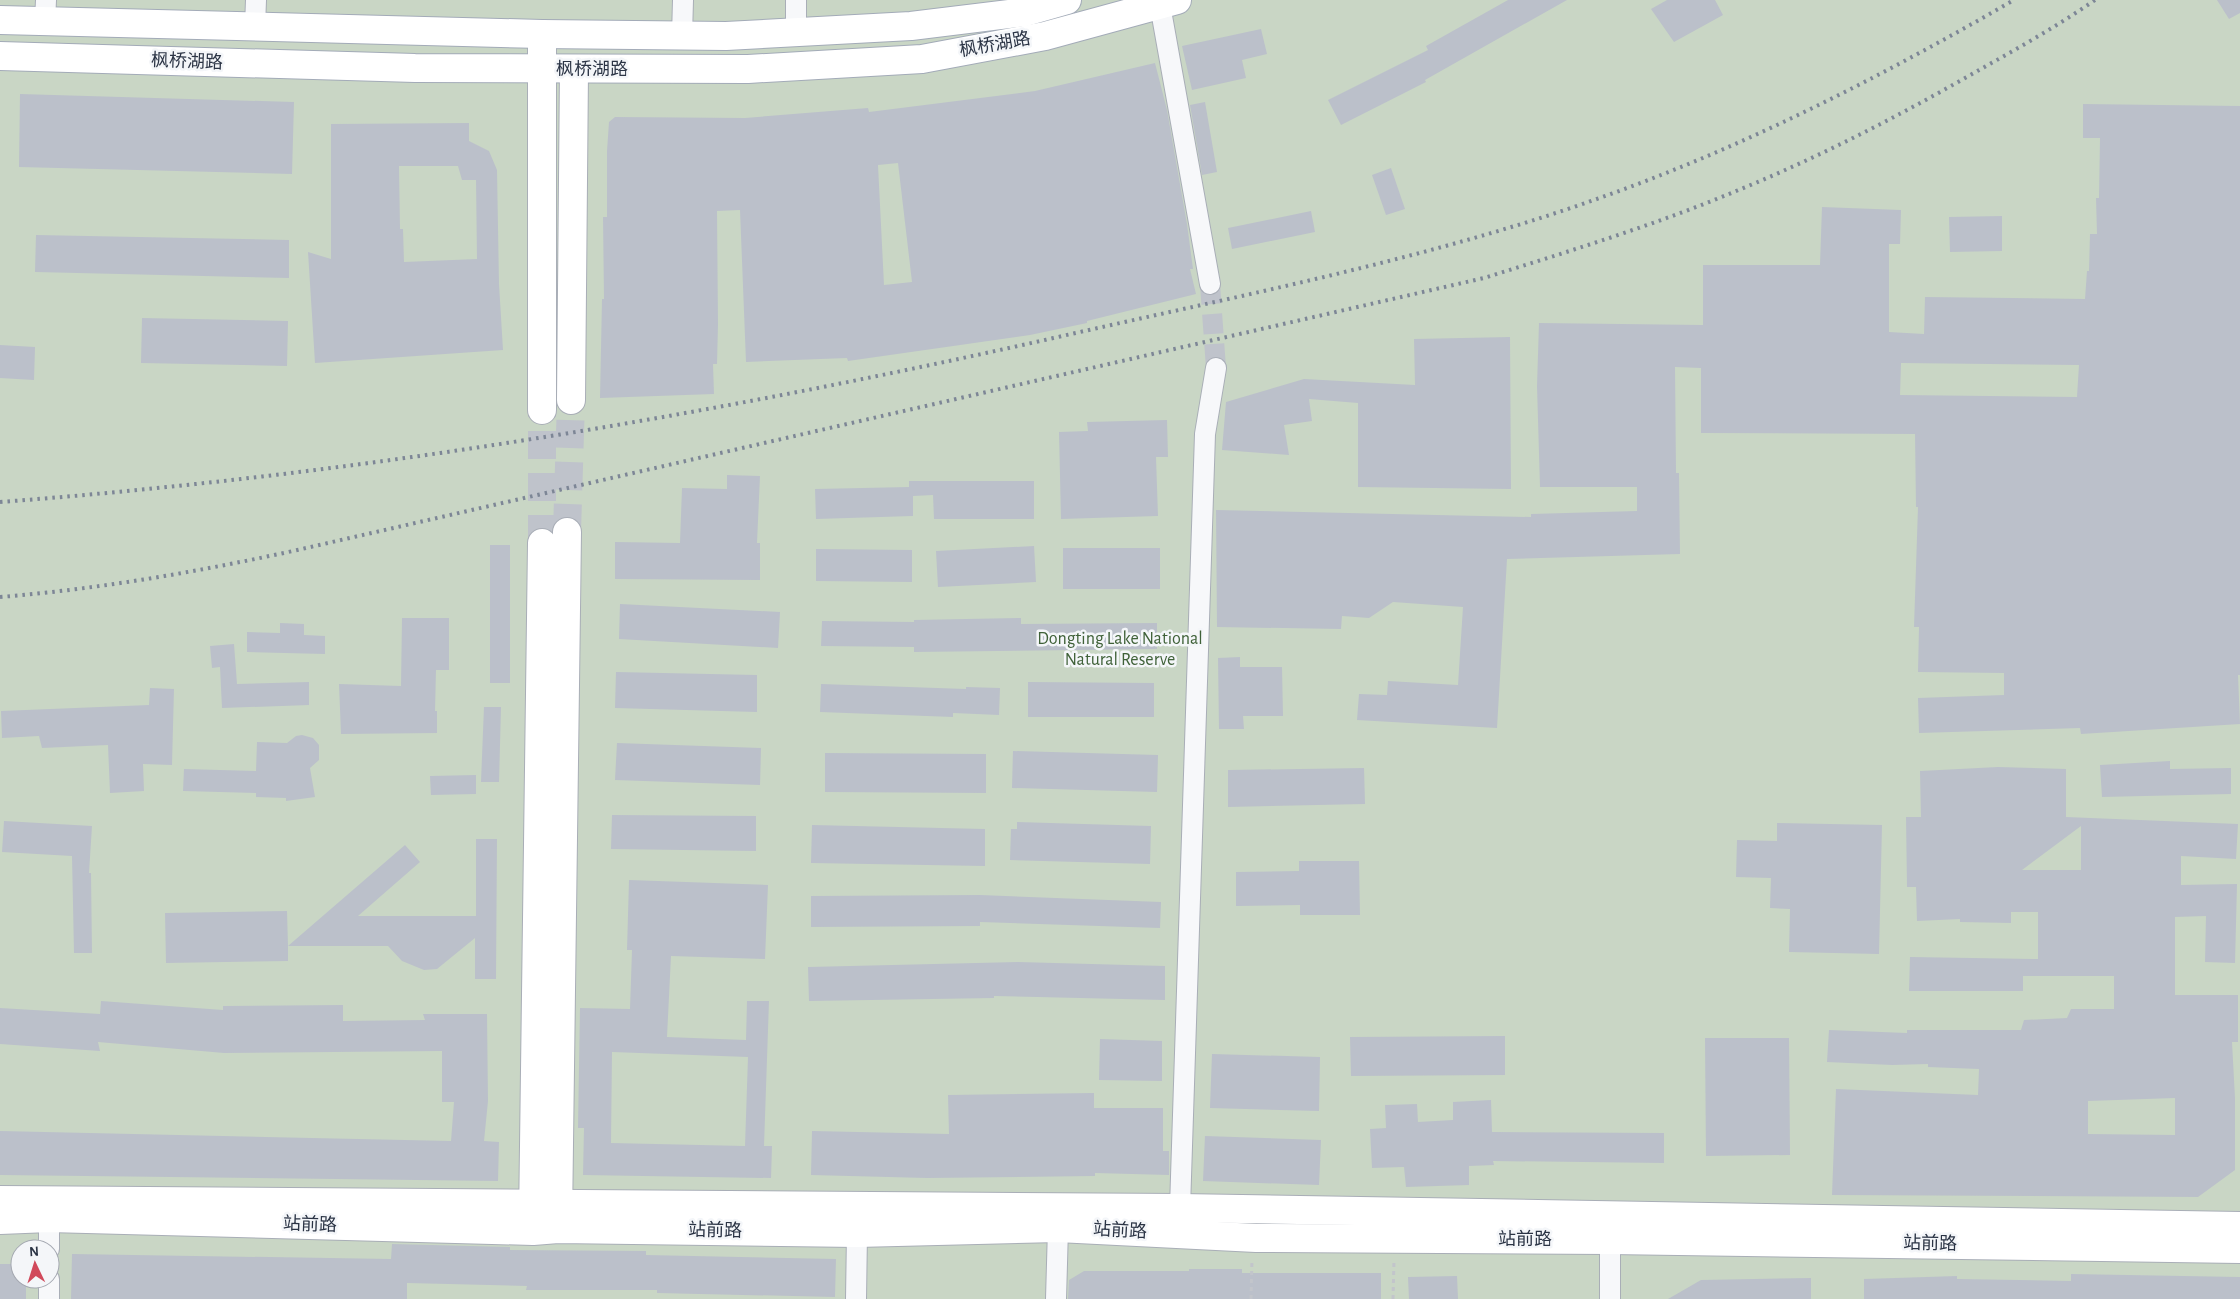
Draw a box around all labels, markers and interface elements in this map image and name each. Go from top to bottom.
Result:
street label: 枫桥湖路 [958,28,1032,60]
street label: 枫桥湖路 [151,50,223,72]
street label: 枫桥湖路 [556,59,628,79]
park label: Dongting Lake National Natural Reserve [1037,630,1203,669]
street label: 站前路 [283,1213,337,1235]
street label: 站前路 [1093,1219,1148,1241]
street label: 站前路 [688,1220,742,1240]
street label: 站前路 [1498,1229,1552,1249]
street label: 站前路 [1903,1233,1957,1253]
north arrow [10,1239,60,1289]
text: N [29,1245,40,1259]

